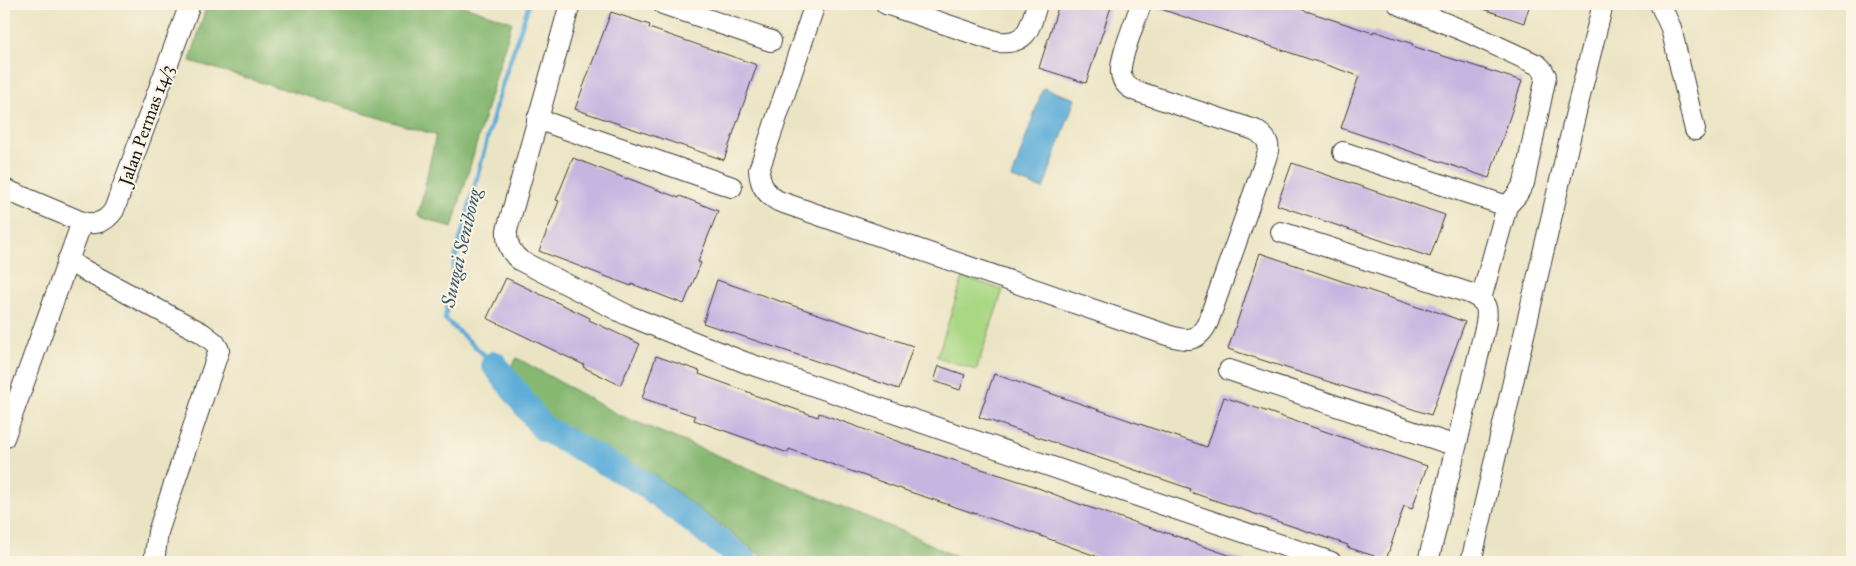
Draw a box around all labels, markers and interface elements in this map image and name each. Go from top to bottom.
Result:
street label: Jalan Permas 14/3 [113,62,179,191]
water label: Sungai Senibong [436,185,486,311]

